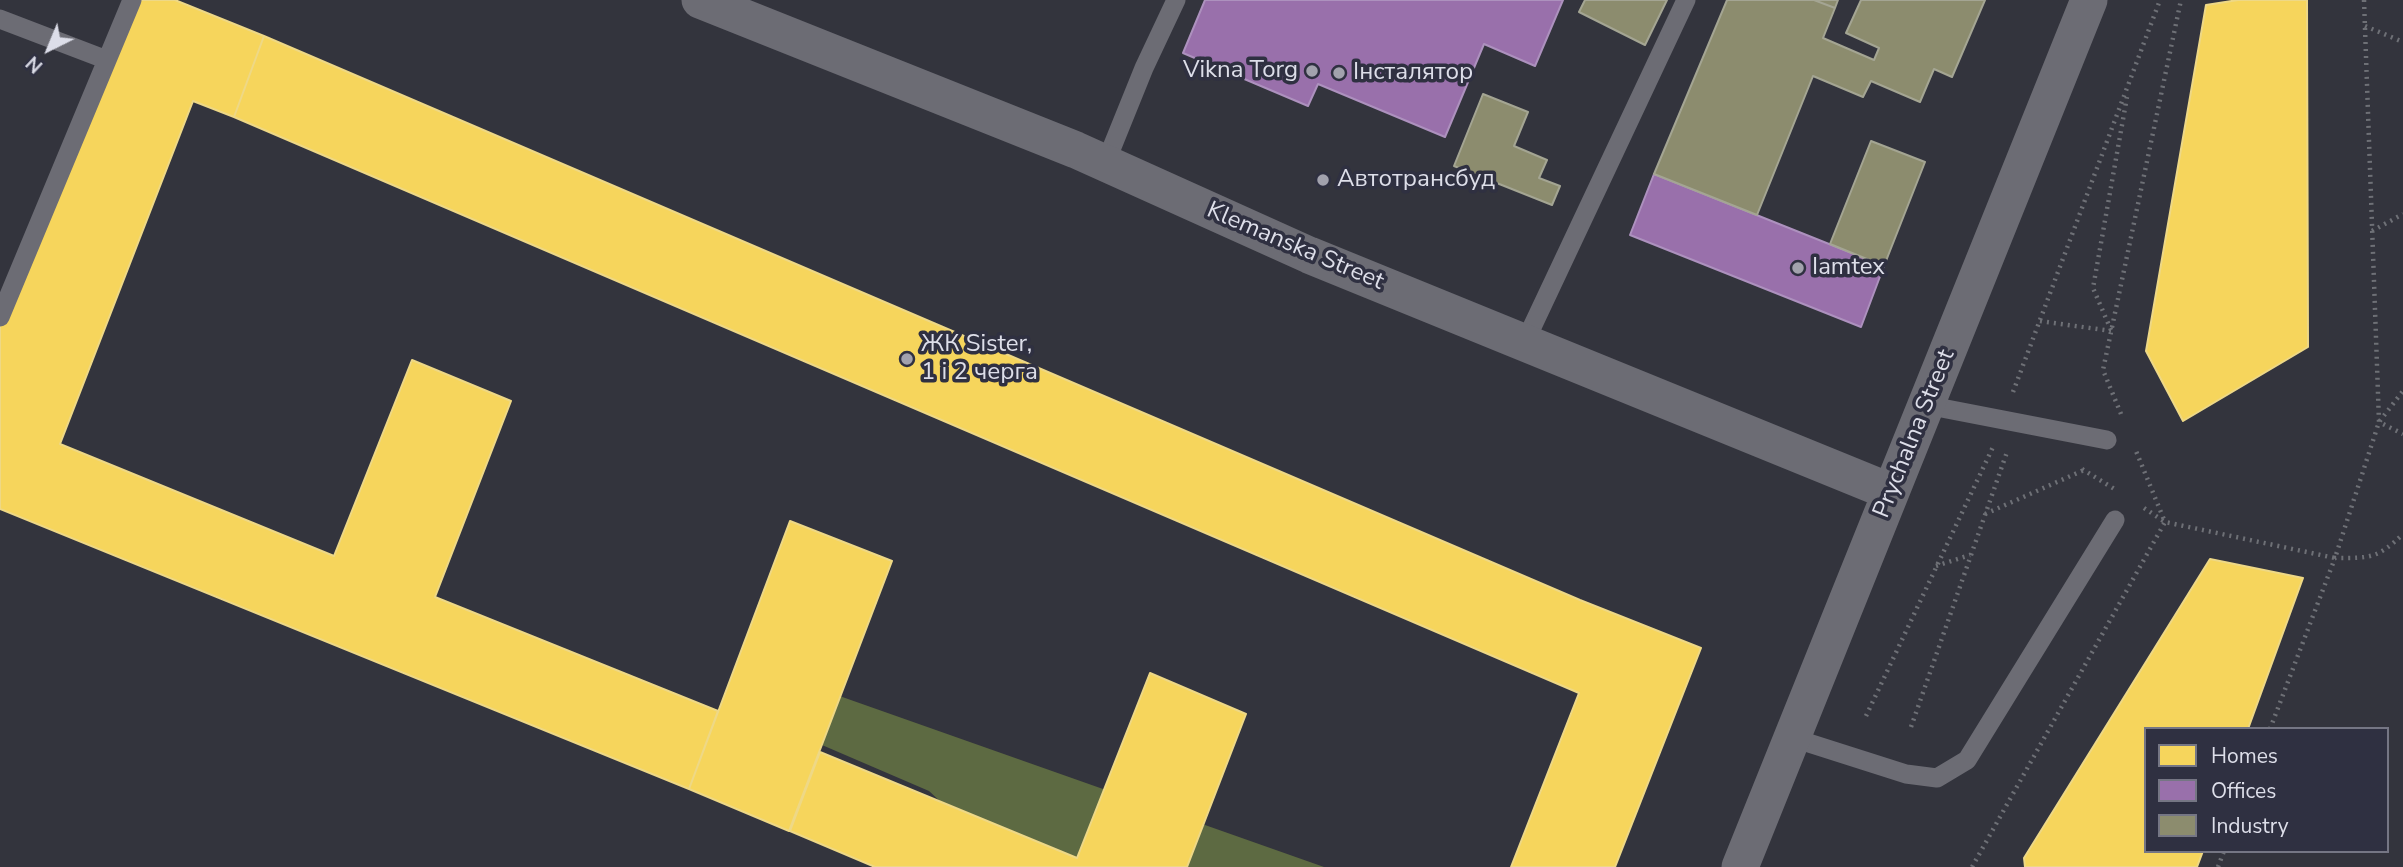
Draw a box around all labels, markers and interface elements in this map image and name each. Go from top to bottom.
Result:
north arrow [14,14,84,84]
text: N [21,50,49,79]
place label: Vikna Torg [1183,57,1298,85]
place label: Інсталятор [1353,59,1473,87]
marker: Vikna Torg [1304,63,1320,79]
marker: Інсталятор [1331,65,1347,81]
place label: Автотрансбуд [1337,166,1495,194]
marker: Автотрансбуд [1315,172,1331,188]
street label: Klemanska Street [1202,197,1388,297]
place label: Iamtex [1812,254,1885,282]
marker: Iamtex [1790,260,1806,276]
place label: ЖК Sister, 1 і 2 черга [921,331,1038,387]
street label: Prychalna Street [1868,346,1962,522]
marker: ЖК Sister, 1 і 2 черга [899,351,915,367]
legend [2144,727,2389,853]
text: Homes [2211,742,2278,770]
text: Offices [2211,777,2276,805]
text: Industry [2211,812,2289,840]

